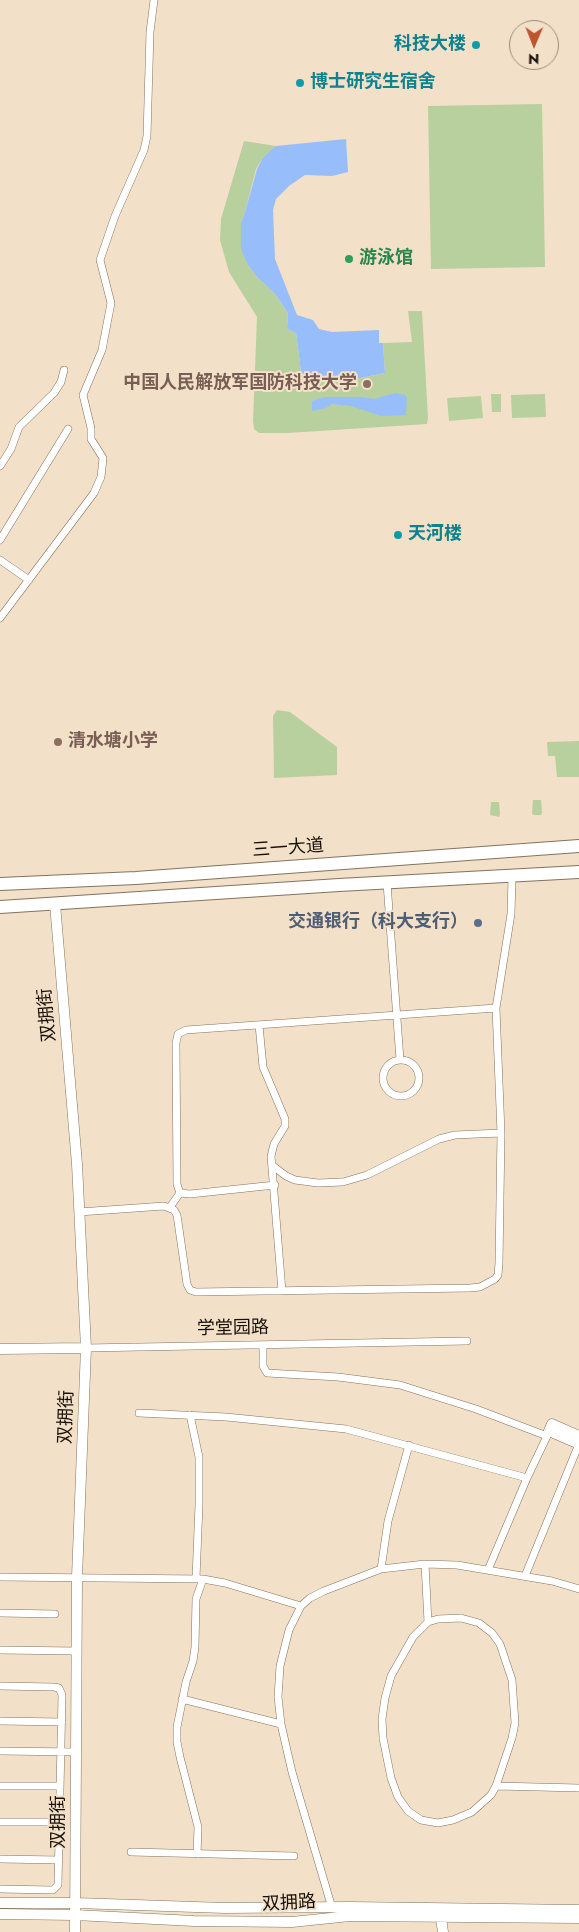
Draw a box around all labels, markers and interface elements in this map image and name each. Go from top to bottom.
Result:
north arrow [509,20,559,70]
place label: 科技大楼 [394,34,466,56]
marker: 科技大楼 [470,39,482,51]
text: N [528,49,539,69]
place label: 博士研究生宿舍 [310,72,436,94]
marker: 博士研究生宿舍 [294,77,306,89]
place label: 游泳馆 [359,248,413,270]
marker: 游泳馆 [343,253,355,265]
place label: 中国人民解放军国防科技大学 [123,373,357,395]
marker: 中国人民解放军国防科技大学 [361,378,373,390]
place label: 天河楼 [408,524,462,546]
marker: 天河楼 [392,529,404,541]
place label: 清水塘小学 [68,731,158,753]
marker: 清水塘小学 [52,736,64,748]
street label: 三一大道 [251,836,325,862]
place label: 交通银行（科大支行） [288,912,468,934]
marker: 交通银行（科大支行） [472,917,484,929]
street label: 双拥街 [35,987,61,1043]
street label: 学堂园路 [197,1318,269,1340]
street label: 双拥街 [55,1390,79,1444]
street label: 双拥街 [49,1795,71,1849]
street label: 双拥路 [261,1892,317,1916]

